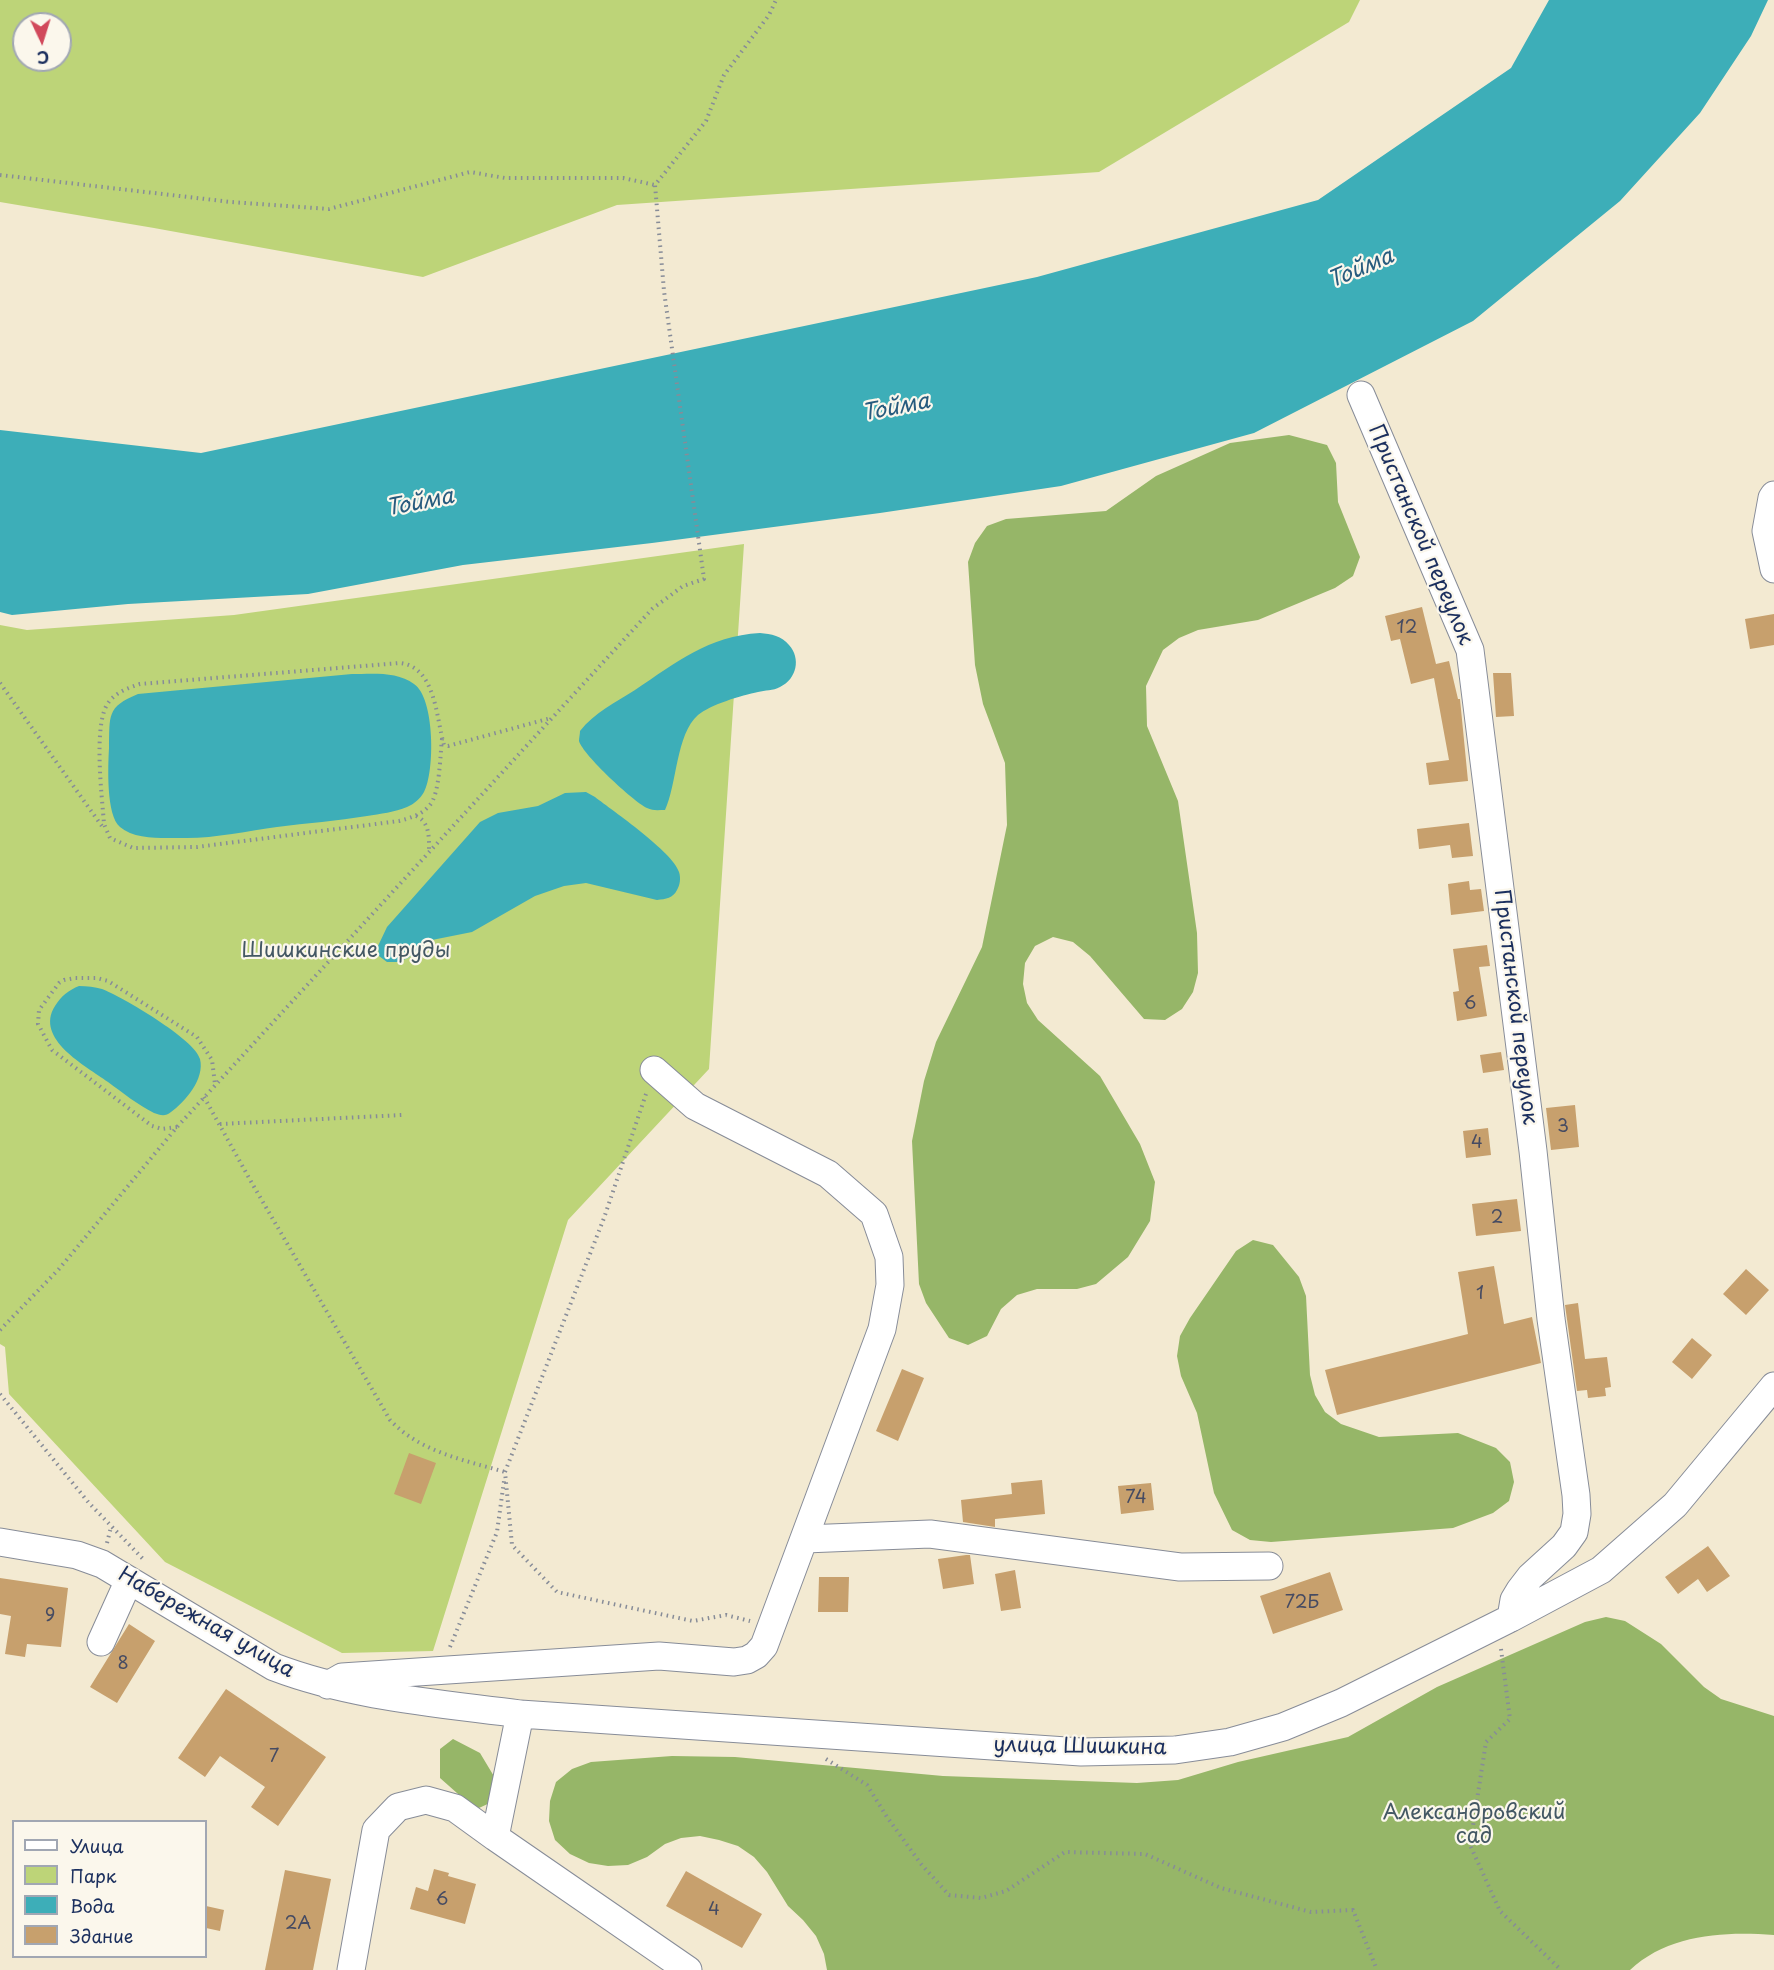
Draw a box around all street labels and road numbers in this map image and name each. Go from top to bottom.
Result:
street label: Пристанской переулок [1362,421,1478,649]
street label: Пристанской переулок [1488,888,1542,1126]
street label: Набережная улица [113,1562,299,1684]
street label: улица Шишкина [993,1733,1167,1761]

